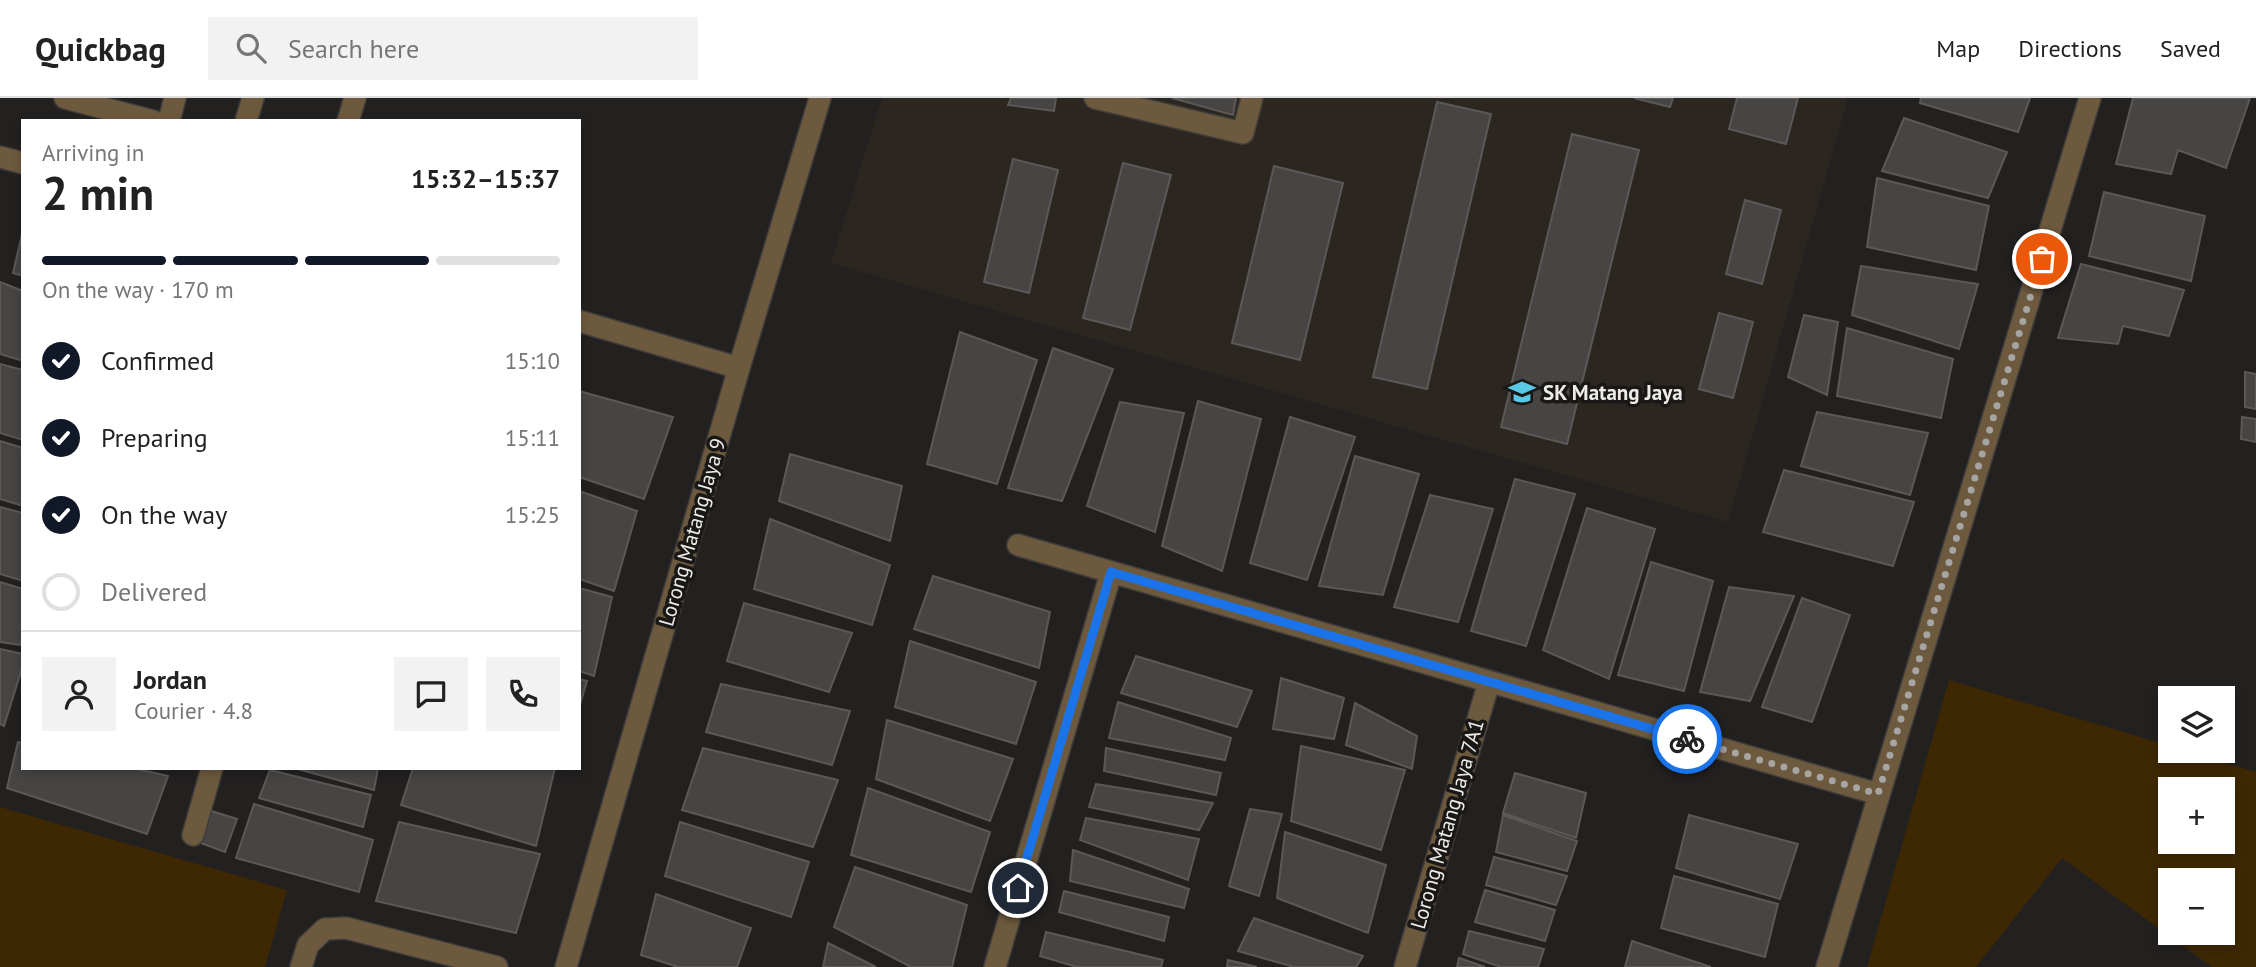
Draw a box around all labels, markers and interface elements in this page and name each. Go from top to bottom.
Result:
search box [208,17,698,80]
text: Quickbag [35,27,166,70]
icon: search [232,29,270,67]
text: Search here [288,32,419,65]
text: Map [1936,33,1980,64]
text: Directions [2018,33,2122,64]
text: Saved [2160,33,2221,64]
text: Arriving in [42,138,144,167]
text: 15:32–15:37 [411,162,560,195]
text: 2 min [42,163,154,223]
pin [2012,229,2072,289]
icon: bag [2023,240,2061,278]
text: On the way · 170 m [42,275,234,304]
icon: check [42,342,80,380]
text: Confirmed [101,344,214,377]
text: 15:10 [505,346,560,375]
school or university icon: SK Matang Jaya [1507,377,1537,407]
place label: SK Matang Jaya [1543,379,1683,406]
icon: check [42,419,80,457]
text: Preparing [101,421,208,454]
text: 15:11 [505,423,560,452]
street label: Lorong Matang Jaya 9 [652,435,732,629]
icon: check [42,496,80,534]
text: On the way [101,498,227,531]
text: 15:25 [505,500,560,529]
text: Delivered [101,575,207,608]
button: person [42,657,116,731]
button: chat [394,657,468,731]
button: phone [486,657,560,731]
text: Jordan [134,663,207,696]
map controls [2158,686,2235,945]
button: layers [2158,686,2235,763]
text: Courier · 4.8 [134,696,253,725]
courier [1652,704,1722,774]
street label: Lorong Matang Jaya 7A1 [1404,716,1490,932]
icon: bike [1668,720,1706,758]
button: + [2158,777,2235,854]
pin [988,858,1048,918]
button: − [2158,868,2235,945]
icon: home [999,869,1037,907]

